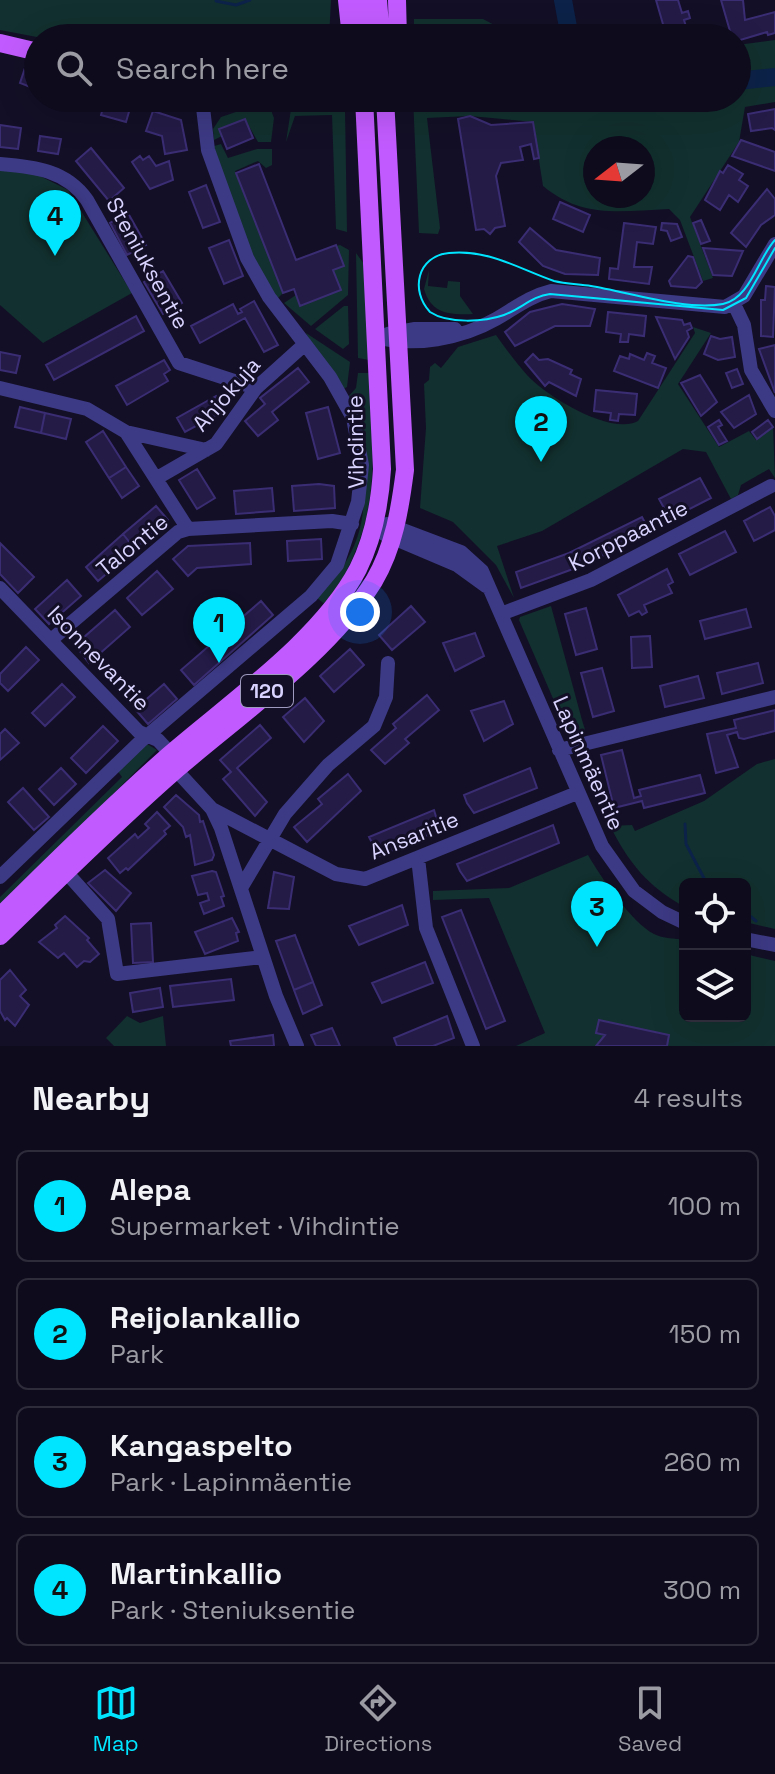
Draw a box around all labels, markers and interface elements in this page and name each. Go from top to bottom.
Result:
search box [24,24,751,112]
icon: search [52,46,96,90]
text: Search here [116,49,289,88]
north arrow [583,136,655,208]
pin: 4 [29,190,81,256]
street label: Steniuksentie [100,192,196,334]
street label: Ahjokuja [186,351,266,437]
street label: Vihdintie [340,395,370,489]
pin: 2 [515,396,567,462]
street label: Korppaantie [564,493,692,577]
street label: Talontie [90,508,174,582]
your location [340,592,380,632]
pin: 1 [193,597,245,663]
street label: Isonnevantie [42,599,156,717]
road number: 120 [241,675,293,707]
street label: Lapinmäentie [547,692,631,834]
street label: Ansaritie [365,804,463,866]
map controls [679,878,751,1022]
button: locate [679,878,751,950]
pin: 3 [571,881,623,947]
button: layers [679,950,751,1022]
text: Nearby [32,1077,150,1120]
text: 4 results [634,1081,743,1115]
text: Alepa [110,1170,191,1209]
text: 1 [54,1189,66,1223]
text: 100 m [668,1189,741,1223]
text: Supermarket · Vihdintie [110,1209,400,1243]
text: Reijolankallio [110,1298,301,1337]
text: 2 [52,1317,68,1351]
text: 150 m [669,1317,741,1351]
text: Park [110,1337,164,1371]
text: Kangaspelto [110,1426,293,1465]
text: 3 [52,1445,68,1479]
text: 260 m [664,1445,741,1479]
text: Park · Lapinmäentie [110,1465,352,1499]
text: Martinkallio [110,1554,282,1593]
text: 4 [52,1573,68,1607]
text: 300 m [663,1573,741,1607]
text: Park · Steniuksentie [110,1593,355,1627]
tab: Map [93,1681,139,1757]
tab: Directions [324,1681,432,1757]
tab: Saved [618,1681,682,1757]

